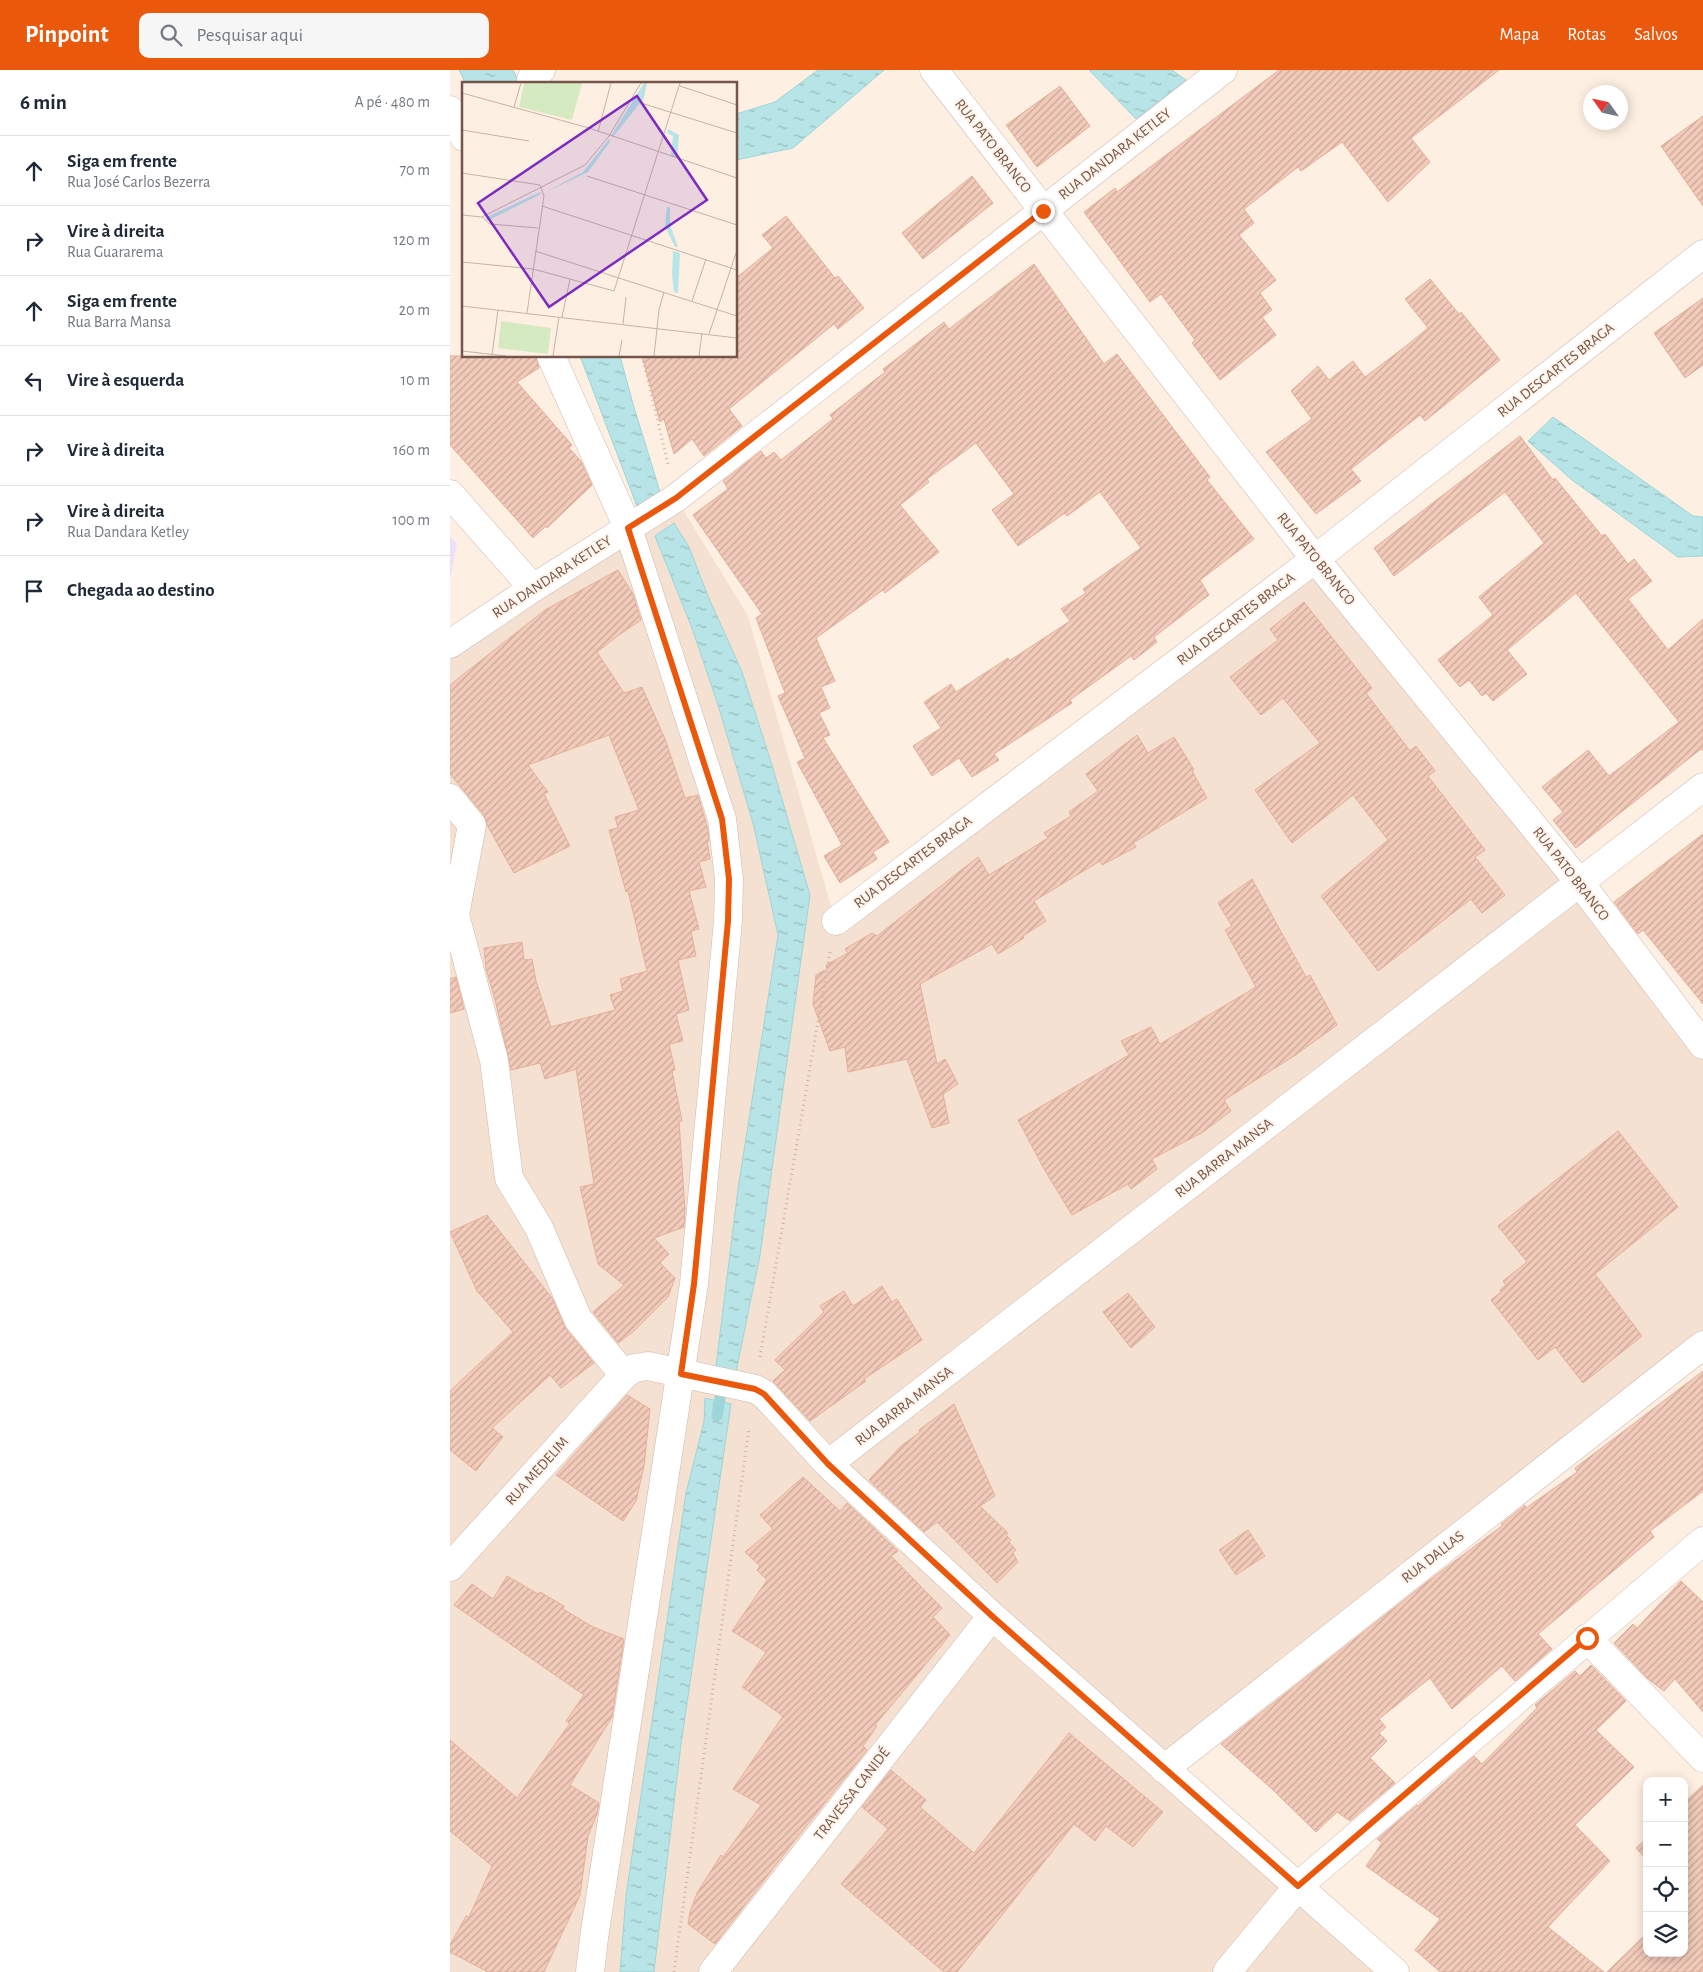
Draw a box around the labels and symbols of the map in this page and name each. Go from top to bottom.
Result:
inset map [462,82,738,358]
north arrow [1583,85,1628,130]
street label: RUA PATO BRANCO [952,96,1034,196]
street label: RUA DANDARA KETLEY [1056,105,1174,203]
route end [1032,200,1055,223]
street label: RUA DESCARTES BRAGA [1495,320,1617,420]
street label: RUA PATO BRANCO [1274,510,1358,608]
street label: RUA DANDARA KETLEY [490,533,614,621]
street label: RUA DESCARTES BRAGA [1174,570,1298,668]
street label: RUA DESCARTES BRAGA [851,813,975,911]
street label: RUA PATO BRANCO [1530,824,1612,924]
street label: RUA BARRA MANSA [1172,1115,1276,1201]
street label: RUA BARRA MANSA [852,1363,956,1449]
street label: RUA MEDELIM [503,1434,571,1508]
street label: RUA DALLAS [1399,1528,1467,1586]
route start [1576,1627,1599,1650]
street label: TRAVESSA CANIDÉ [810,1744,893,1843]

